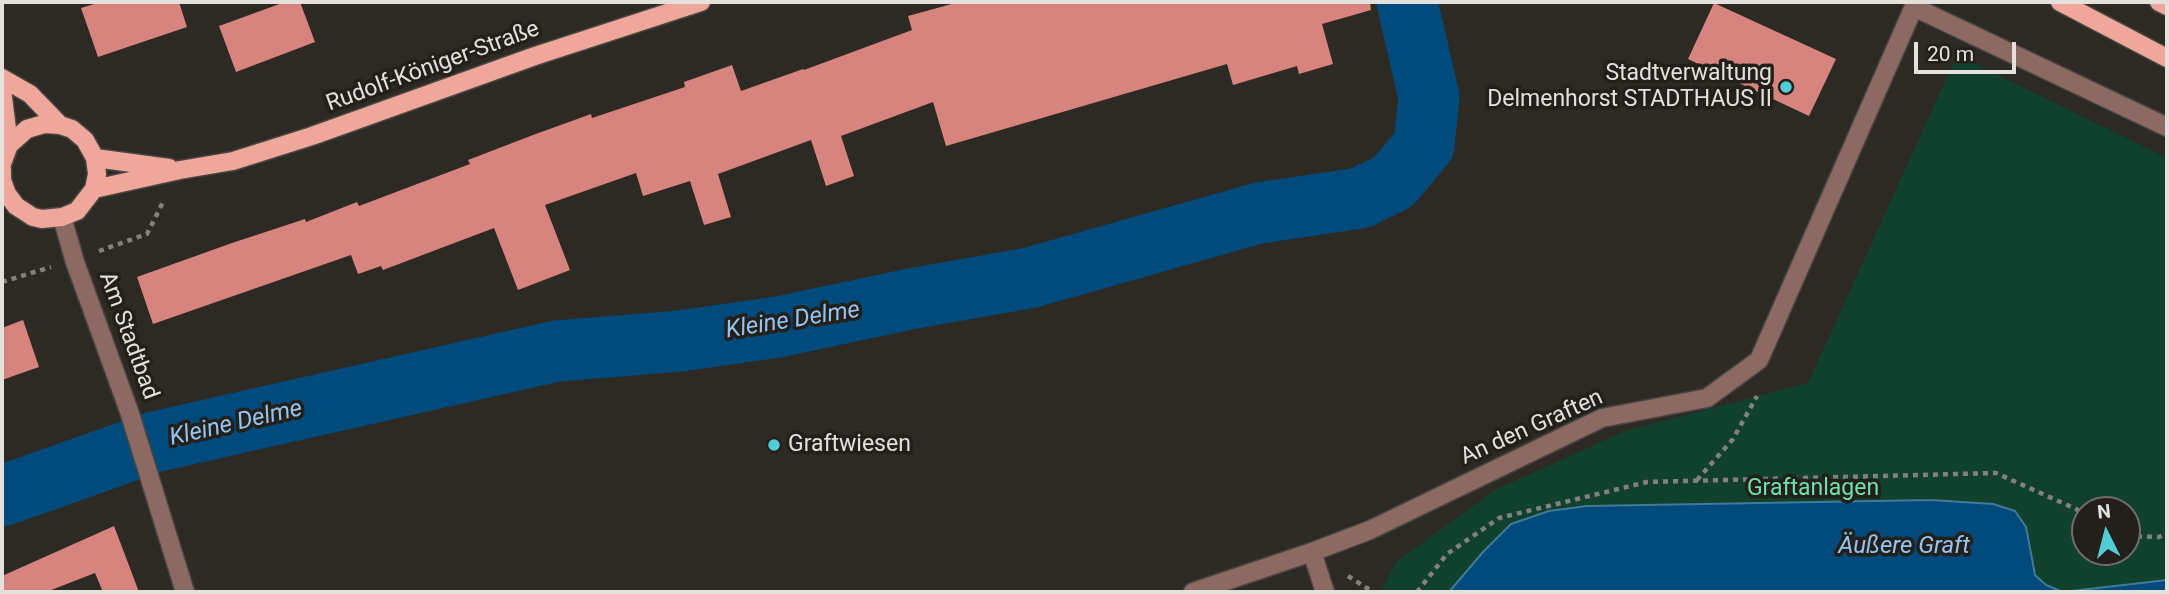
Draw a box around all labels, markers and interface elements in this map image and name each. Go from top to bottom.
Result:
street label: Rudolf-Königer-Straße [323,16,543,118]
scale bar [1917,28,2018,72]
text: 20 m [1927,42,1974,66]
place label: Stadtverwaltung Delmenhorst STADTHAUS II [1487,60,1772,114]
marker: Stadtverwaltung Delmenhorst STADTHAUS II [1778,79,1794,95]
street label: Am Stadtbad [92,269,164,403]
water label: Kleine Delme [724,296,862,346]
street label: An den Graften [1457,384,1607,472]
water label: Kleine Delme [167,395,305,453]
place label: Graftwiesen [788,431,911,459]
marker: Graftwiesen [766,437,782,453]
park label: Graftanlagen [1747,475,1879,503]
north arrow [2071,496,2141,566]
text: N [2096,499,2112,524]
water label: Äußere Graft [1838,533,1970,561]

